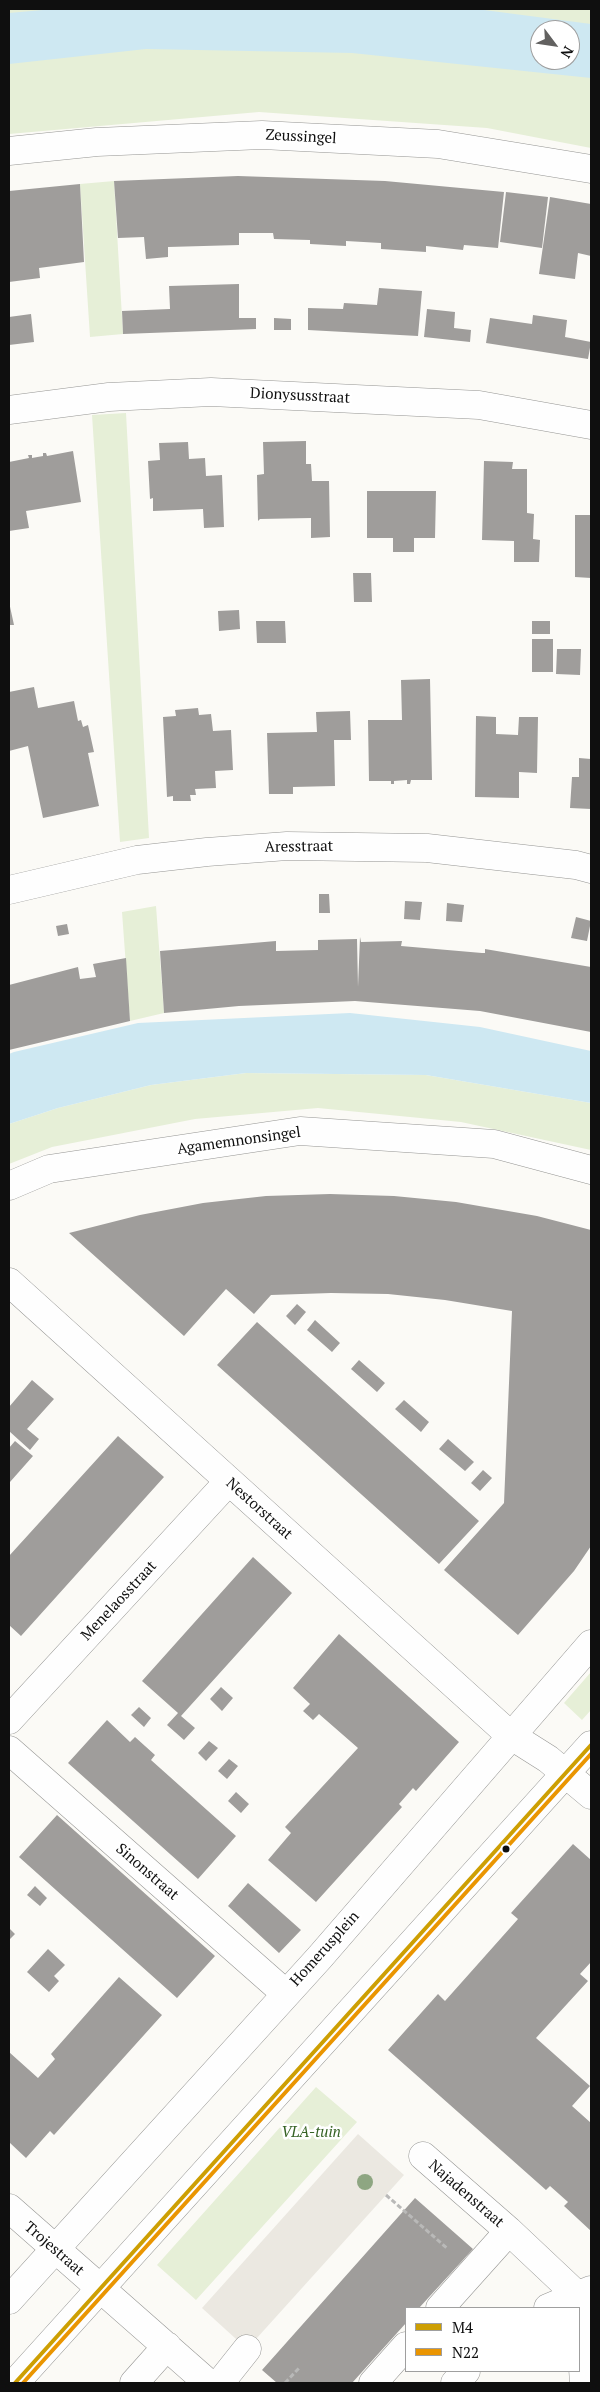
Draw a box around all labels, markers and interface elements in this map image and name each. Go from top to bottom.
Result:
north arrow [530,20,580,70]
text: N [557,43,578,62]
street label: Zeussingel [265,126,337,148]
street label: Dionysusstraat [250,384,350,408]
street label: Aresstraat [265,837,333,857]
street label: Agamemnonsingel [176,1123,302,1159]
street label: Nestorstraat [222,1474,296,1544]
street label: Menelaosstraat [77,1557,161,1645]
street label: Sinonstraat [112,1840,182,1904]
unlabelled marker [501,1844,511,1854]
street label: Homerusplein [287,1908,363,1990]
park label: VLA-tuin [281,2124,341,2142]
street label: Najadenstraat [425,2156,507,2232]
street label: Trojestraat [20,2218,88,2280]
legend [405,2307,580,2372]
text: M4 [452,2317,473,2337]
text: N22 [452,2342,479,2362]

